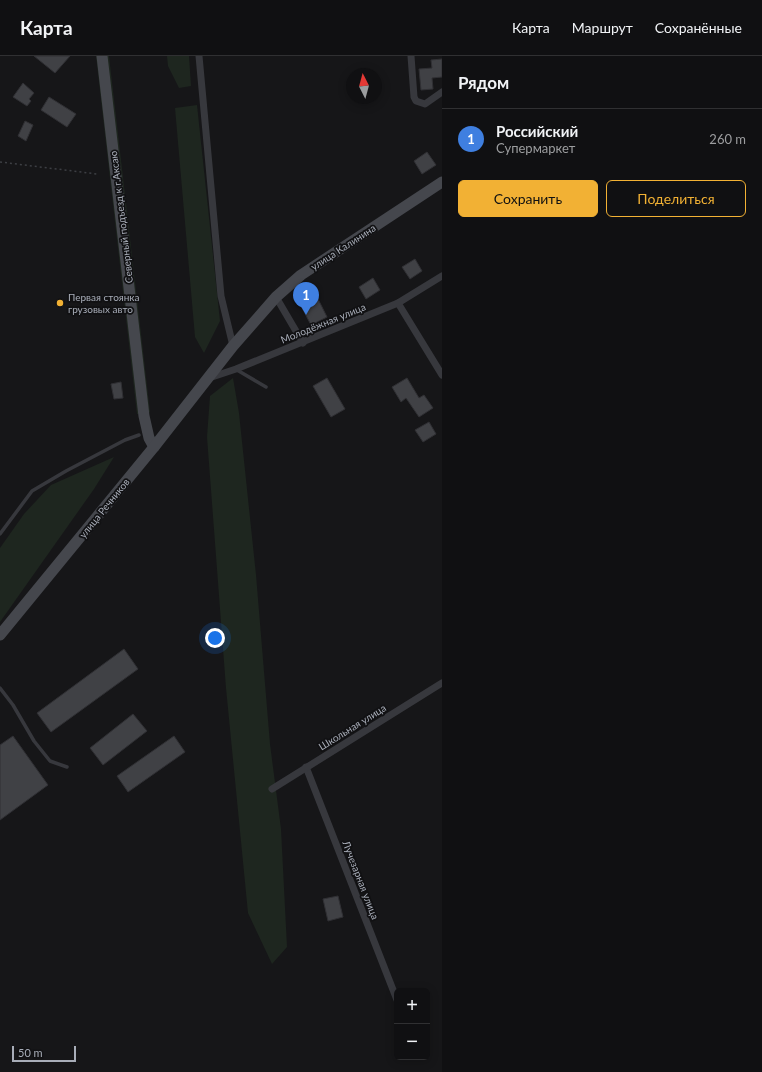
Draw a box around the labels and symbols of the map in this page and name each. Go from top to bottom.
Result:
north arrow [346,68,382,104]
street label: Северный подъезд к г.Аксаю [107,150,135,284]
street label: улица Калинина [308,222,378,272]
pin: 1 [293,282,319,315]
place label: Первая стоянка грузовых авто [68,291,139,315]
marker: Первая стоянка грузовых авто [55,298,65,308]
street label: Молодёжная улица [279,300,367,346]
street label: улица Речников [76,476,132,540]
your location [205,628,225,648]
street label: Школьная улица [316,701,388,753]
street label: Лучезарная улица [340,838,382,921]
scale bar [12,1044,76,1063]

